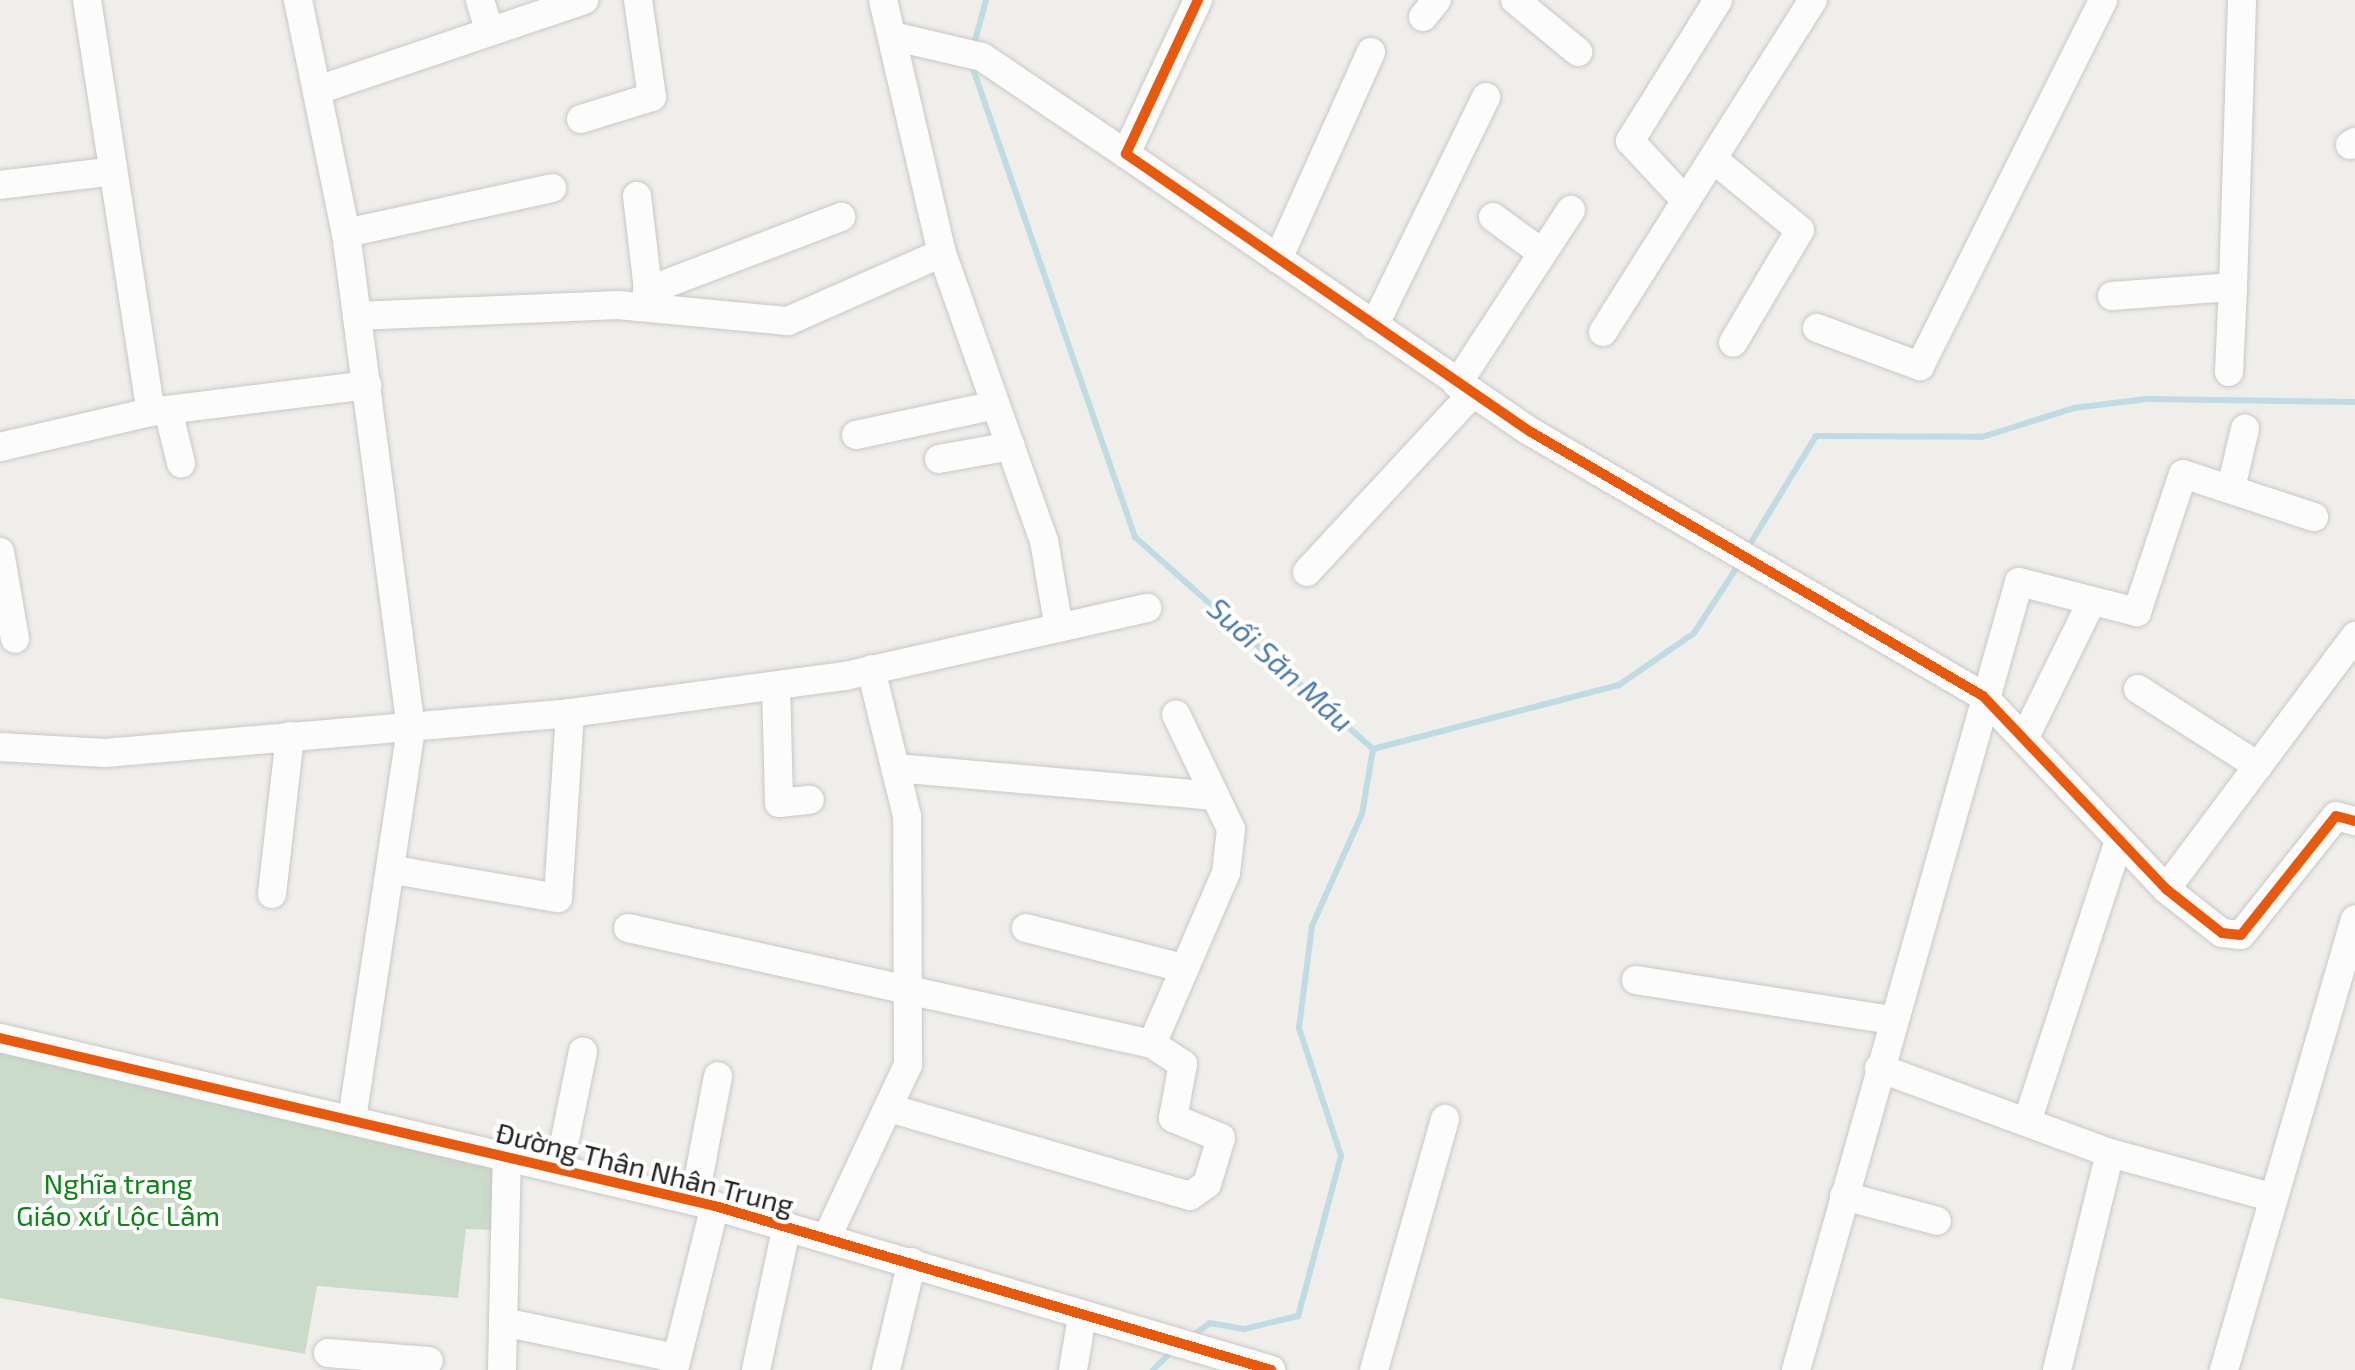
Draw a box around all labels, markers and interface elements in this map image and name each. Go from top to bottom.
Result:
water label: Suối Săn Máu [1201,589,1361,739]
street label: Đường Thân Nhân Trung [492,1115,798,1221]
park label: Nghĩa trang Giáo xứ Lộc Lâm [16,1166,220,1232]

